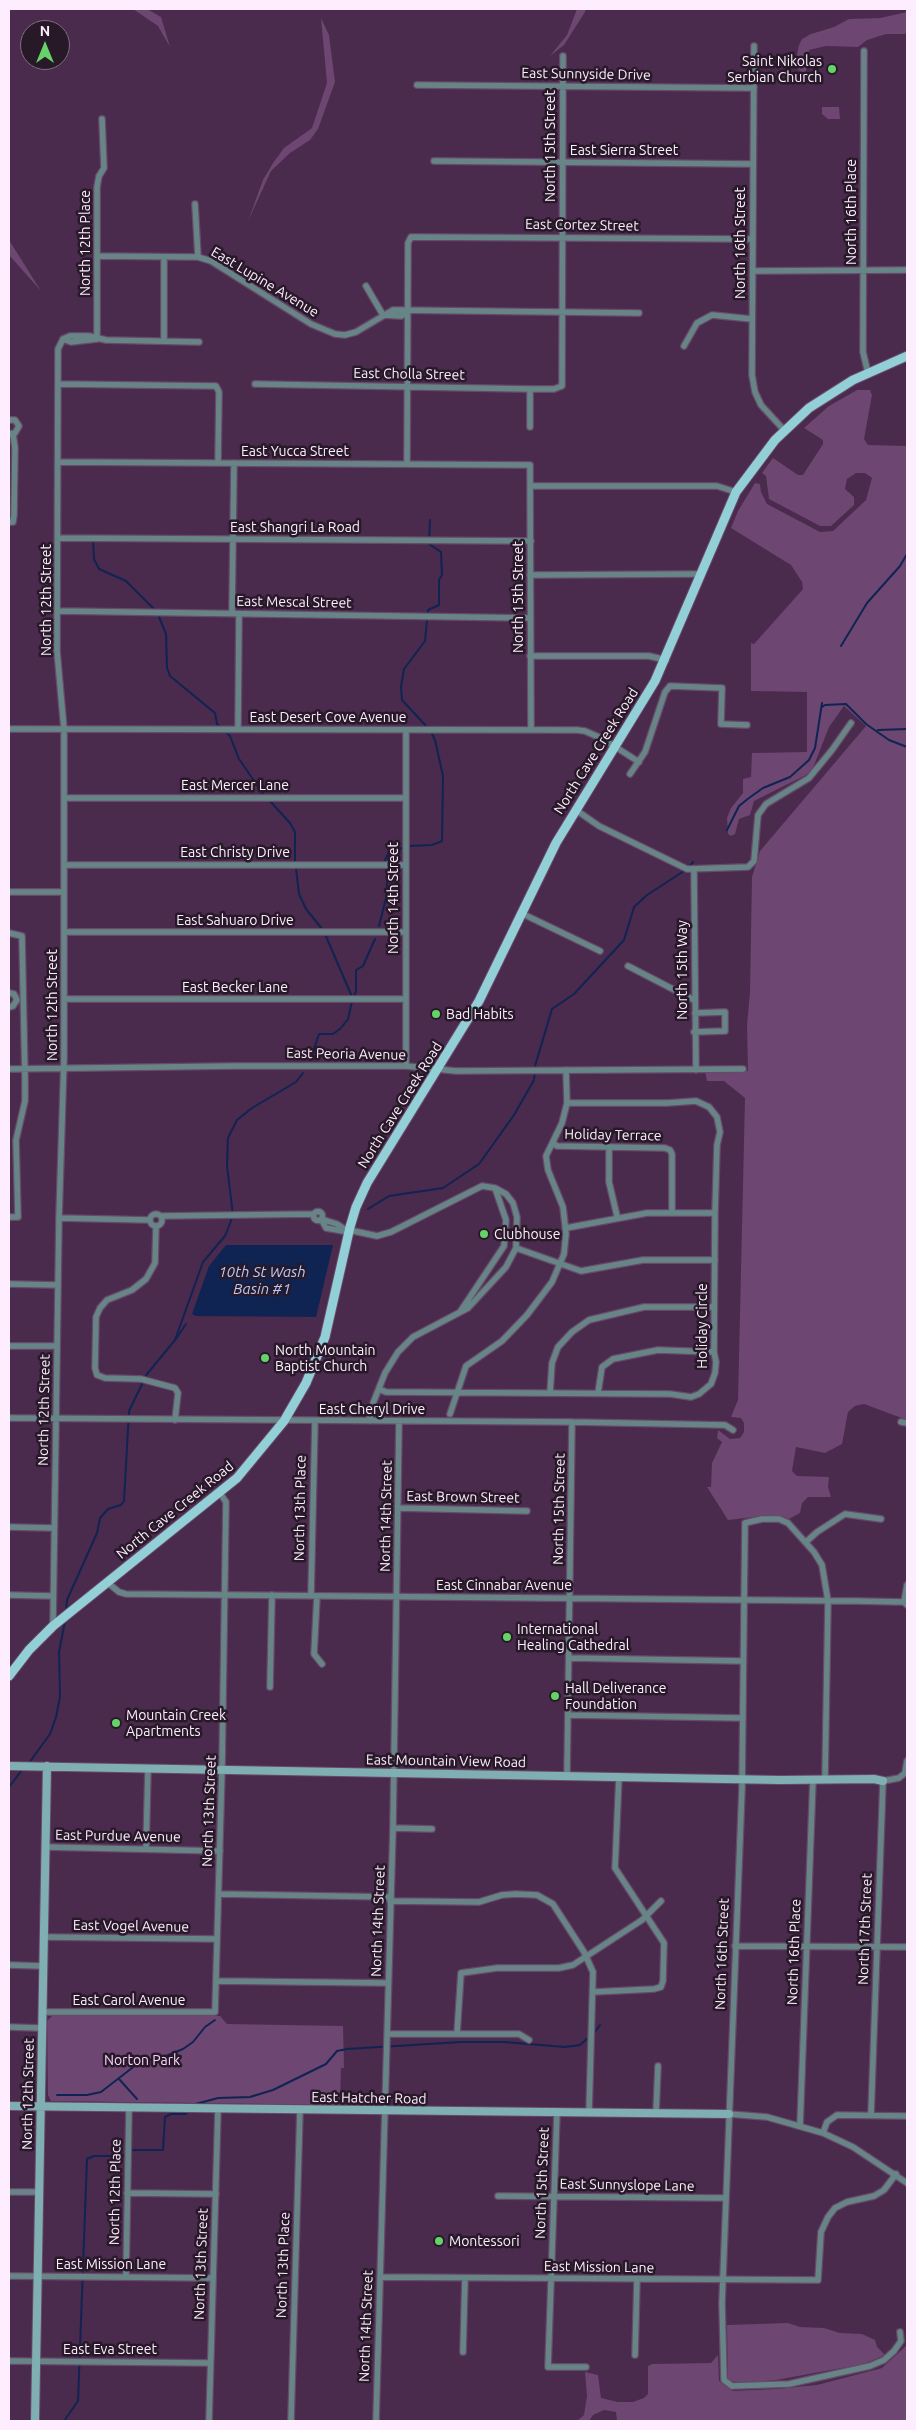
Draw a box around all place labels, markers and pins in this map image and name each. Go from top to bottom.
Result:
place label: Saint Nikolas Serbian Church [727,53,822,85]
marker: Saint Nikolas Serbian Church [826,63,838,75]
place label: Bad Habits [446,1006,514,1022]
marker: Bad Habits [430,1008,442,1020]
place label: Clubhouse [494,1226,560,1242]
marker: Clubhouse [478,1228,490,1240]
place label: North Mountain Baptist Church [275,1342,376,1374]
marker: North Mountain Baptist Church [259,1352,271,1364]
place label: International Healing Cathedral [517,1621,629,1654]
marker: International Healing Cathedral [501,1631,513,1643]
place label: Hall Deliverance Foundation [565,1680,666,1712]
marker: Hall Deliverance Foundation [549,1690,561,1702]
place label: Mountain Creek Apartments [126,1707,226,1740]
marker: Mountain Creek Apartments [110,1717,122,1729]
place label: Montessori [449,2233,520,2249]
marker: Montessori [433,2235,445,2247]

